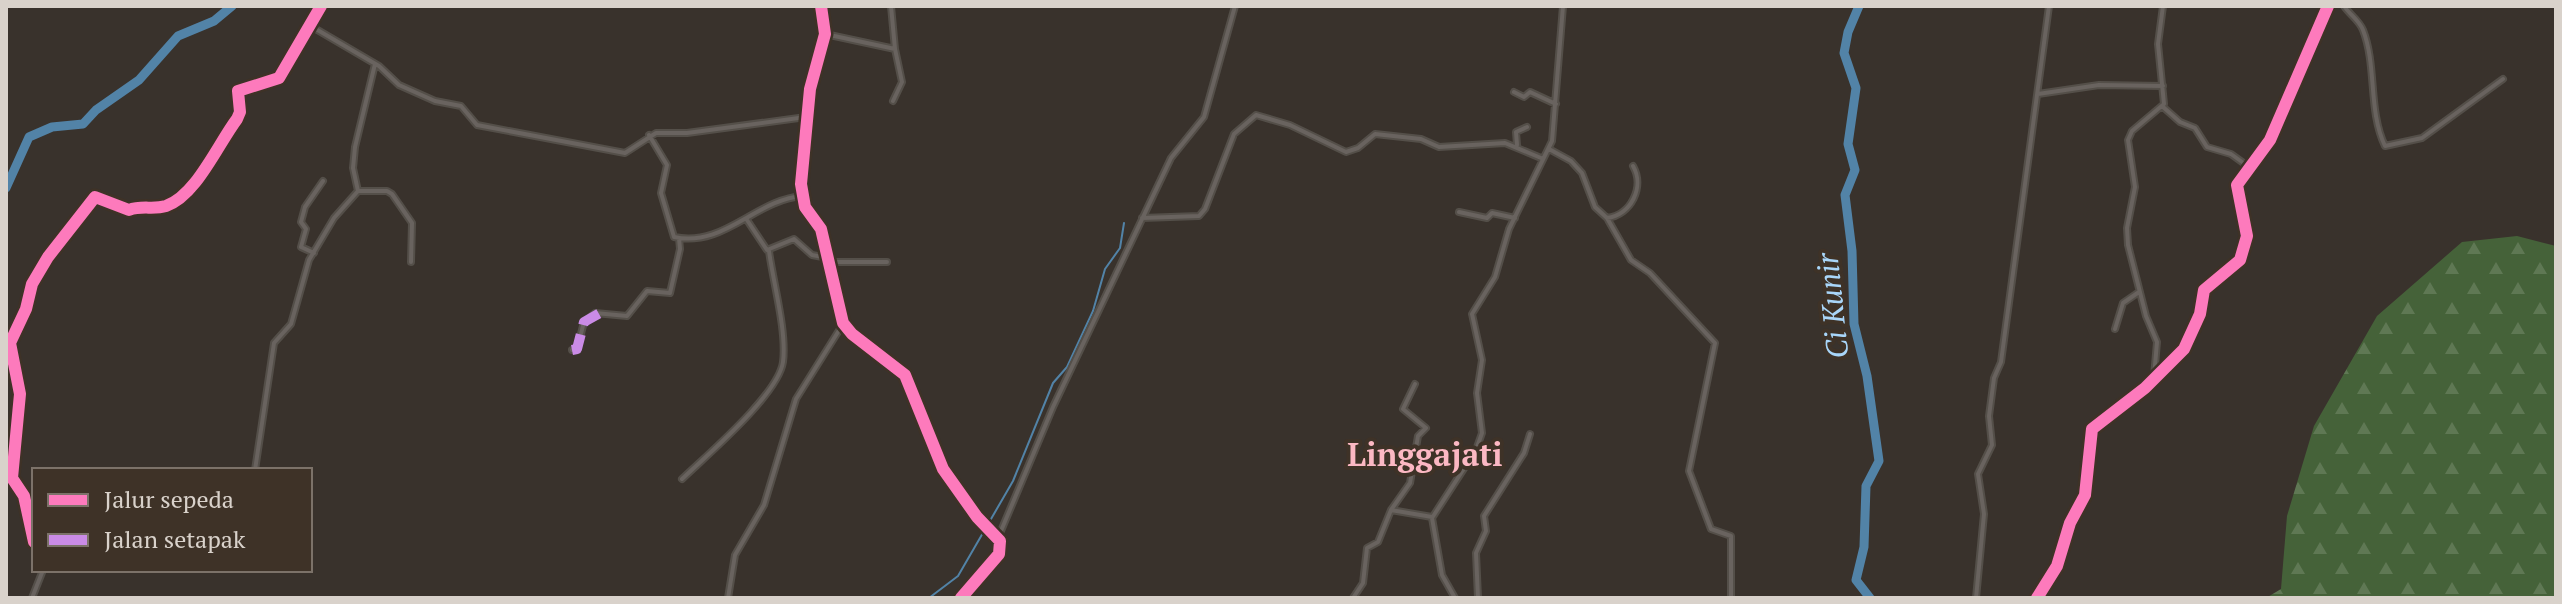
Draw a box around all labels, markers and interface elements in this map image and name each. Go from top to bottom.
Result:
water label: Ci Kunir [1806,250,1857,361]
district label: Linggajati [1347,433,1503,475]
legend [32,468,312,572]
text: Jalur sepeda [104,483,234,515]
text: Jalan setapak [104,523,246,555]

